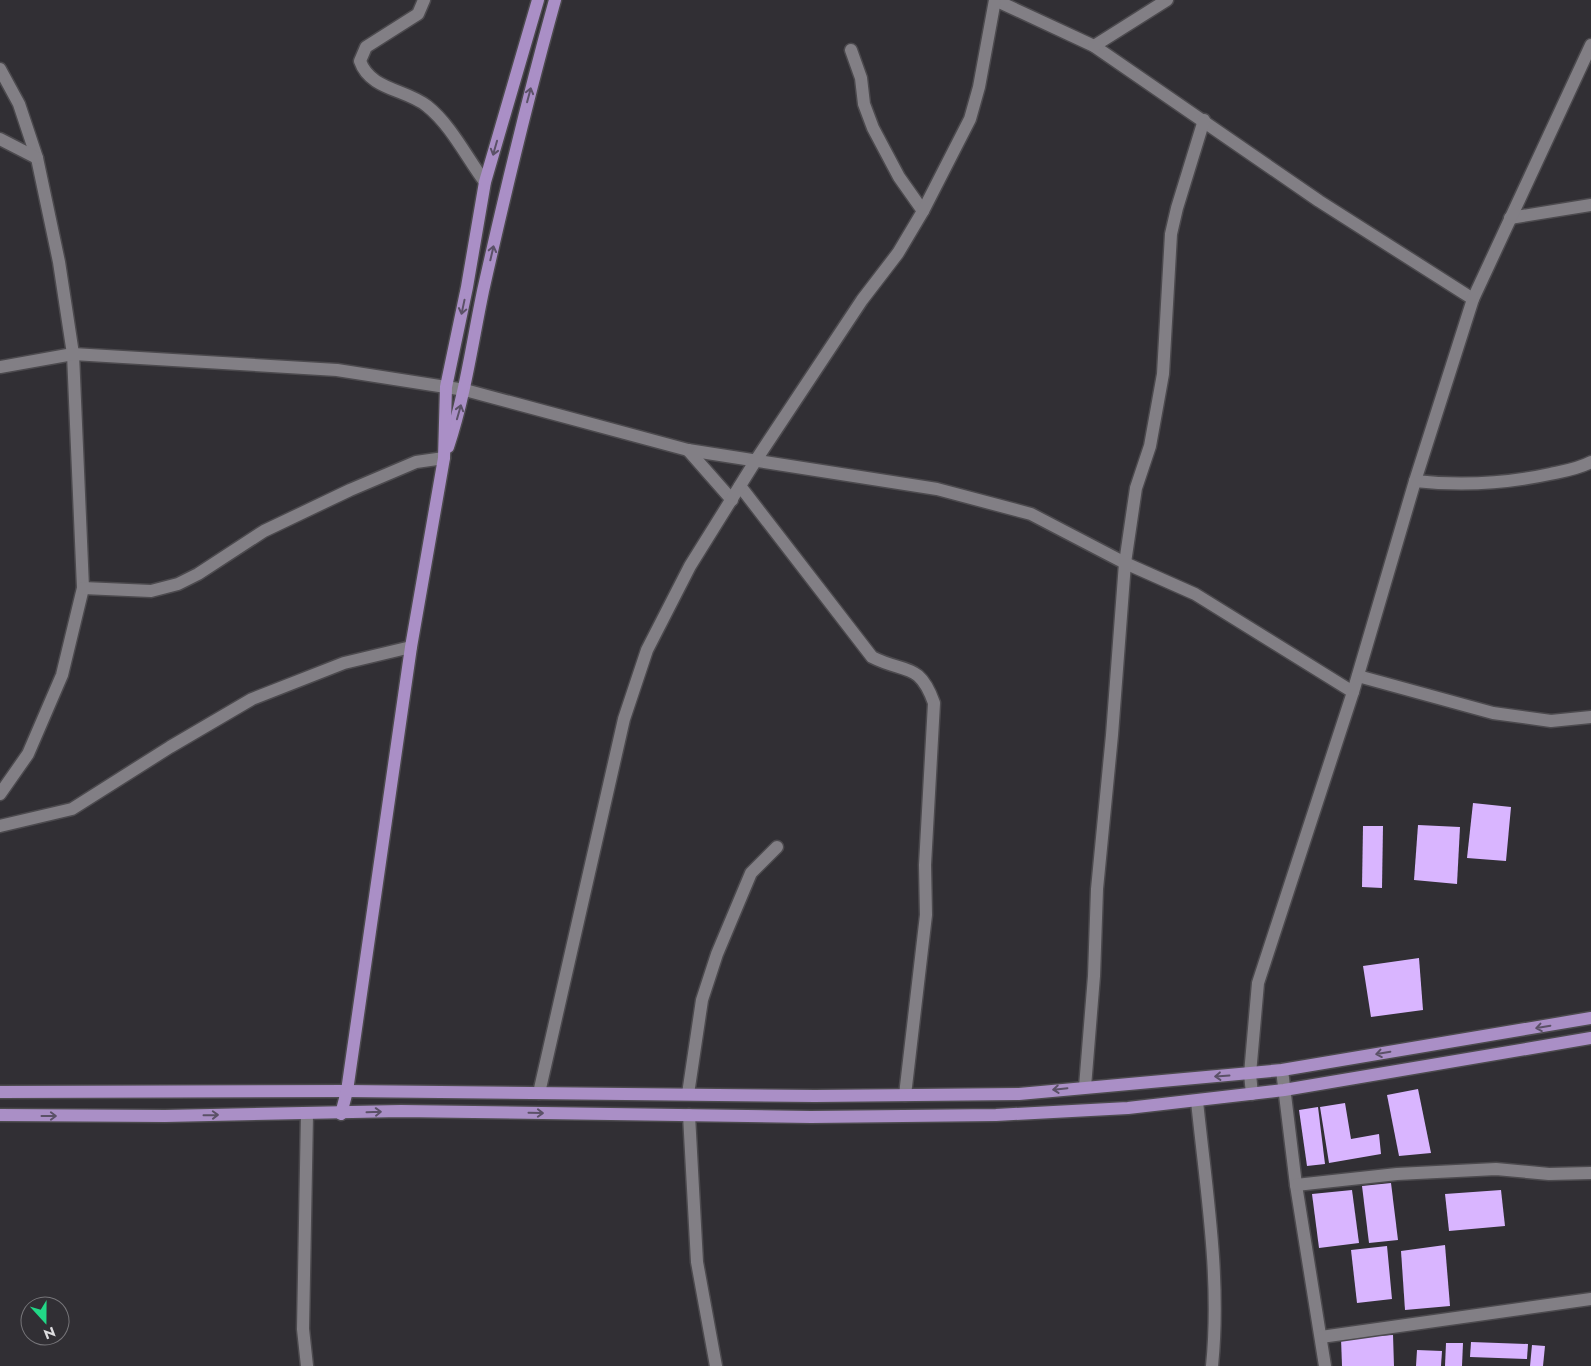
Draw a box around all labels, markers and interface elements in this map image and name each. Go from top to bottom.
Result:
one-way arrow [524,87,534,103]
one-way arrow [490,139,500,155]
one-way arrow [488,245,497,261]
one-way arrow [458,298,467,314]
one-way arrow [455,405,465,421]
one-way arrow [1535,1022,1551,1032]
one-way arrow [1375,1049,1391,1059]
one-way arrow [1214,1072,1230,1081]
one-way arrow [1052,1085,1068,1094]
one-way arrow [365,1108,381,1117]
one-way arrow [528,1108,544,1118]
one-way arrow [40,1111,56,1121]
one-way arrow [203,1111,219,1120]
north arrow [20,1296,70,1346]
text: N [41,1322,58,1344]

